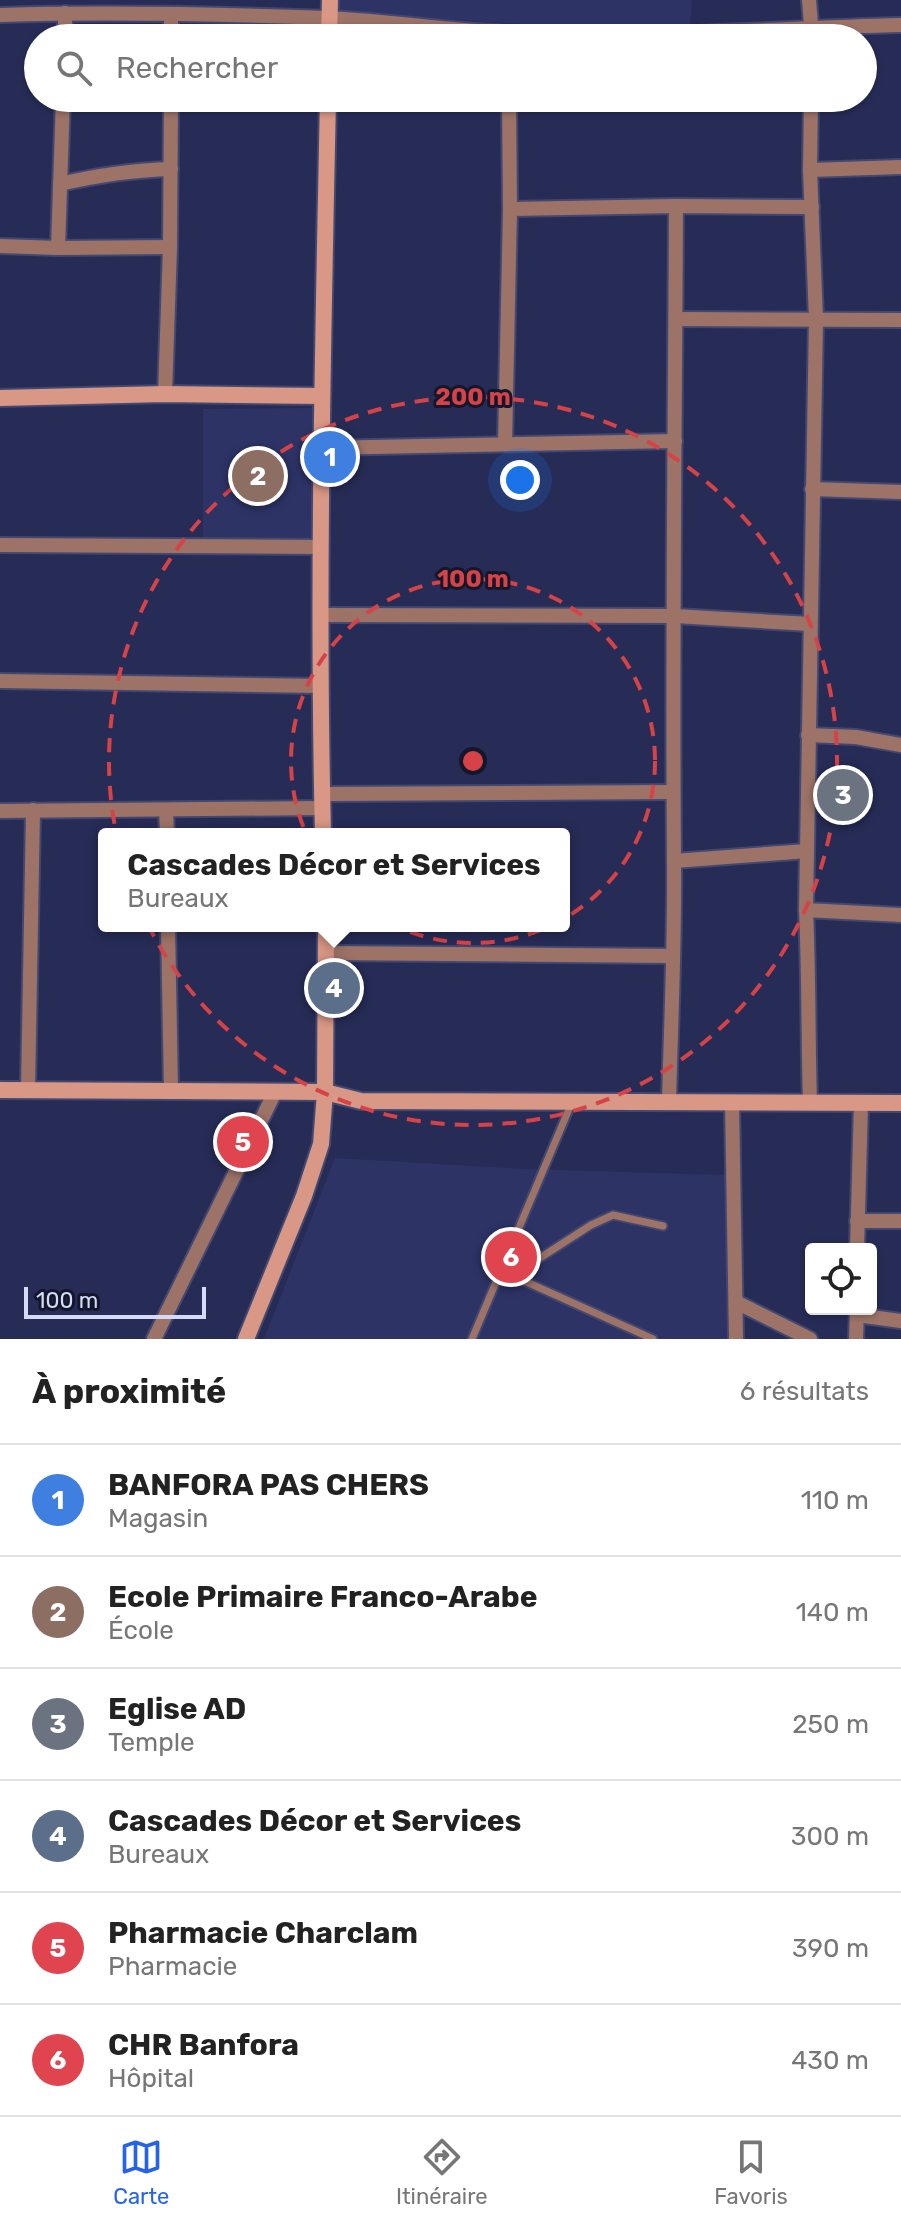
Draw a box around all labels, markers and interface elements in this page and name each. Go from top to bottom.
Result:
search box [24,24,877,112]
icon: search [52,46,96,90]
text: Rechercher [116,50,278,86]
text: 200 m [435,383,511,411]
pin: 1 [304,427,356,487]
pin: 2 [232,446,284,506]
your location [500,460,540,500]
text: 100 m [437,565,509,593]
centre of rings [459,747,487,775]
pin: 3 [817,765,869,825]
popup [98,828,570,932]
text: Cascades Décor et Services [127,847,541,883]
text: Bureaux [127,883,229,914]
pin: 4 [308,958,360,1018]
pin: 5 [217,1112,269,1172]
pin: 6 [485,1227,537,1287]
map controls [805,1243,877,1315]
button: locate [805,1243,877,1315]
scale bar [24,1283,206,1319]
text: 100 m [36,1287,98,1314]
text: À proximité [32,1371,226,1412]
text: 6 résultats [740,1376,869,1407]
text: BANFORA PAS CHERS [108,1467,429,1503]
text: 1 [52,1485,64,1516]
text: 110 m [801,1485,869,1516]
text: Magasin [108,1503,208,1534]
text: Ecole Primaire Franco-Arabe [108,1579,538,1615]
text: 2 [50,1597,66,1628]
text: 140 m [796,1597,869,1628]
text: École [108,1615,174,1646]
text: Eglise AD [108,1691,246,1727]
text: 3 [49,1709,67,1740]
text: 250 m [792,1709,869,1740]
text: Temple [108,1727,195,1758]
text: Cascades Décor et Services [108,1803,521,1839]
text: 4 [49,1821,67,1852]
text: 300 m [791,1821,869,1852]
text: Bureaux [108,1839,209,1870]
text: Pharmacie Charclam [108,1915,418,1951]
text: 5 [50,1933,66,1964]
text: 390 m [792,1933,869,1964]
text: Pharmacie [108,1951,237,1982]
text: CHR Banfora [108,2027,299,2063]
text: 6 [50,2045,66,2076]
text: 430 m [791,2045,869,2076]
text: Hôpital [108,2063,194,2094]
tab: Carte [113,2135,169,2210]
tab: Itinéraire [396,2135,488,2210]
tab: Favoris [714,2135,788,2210]

